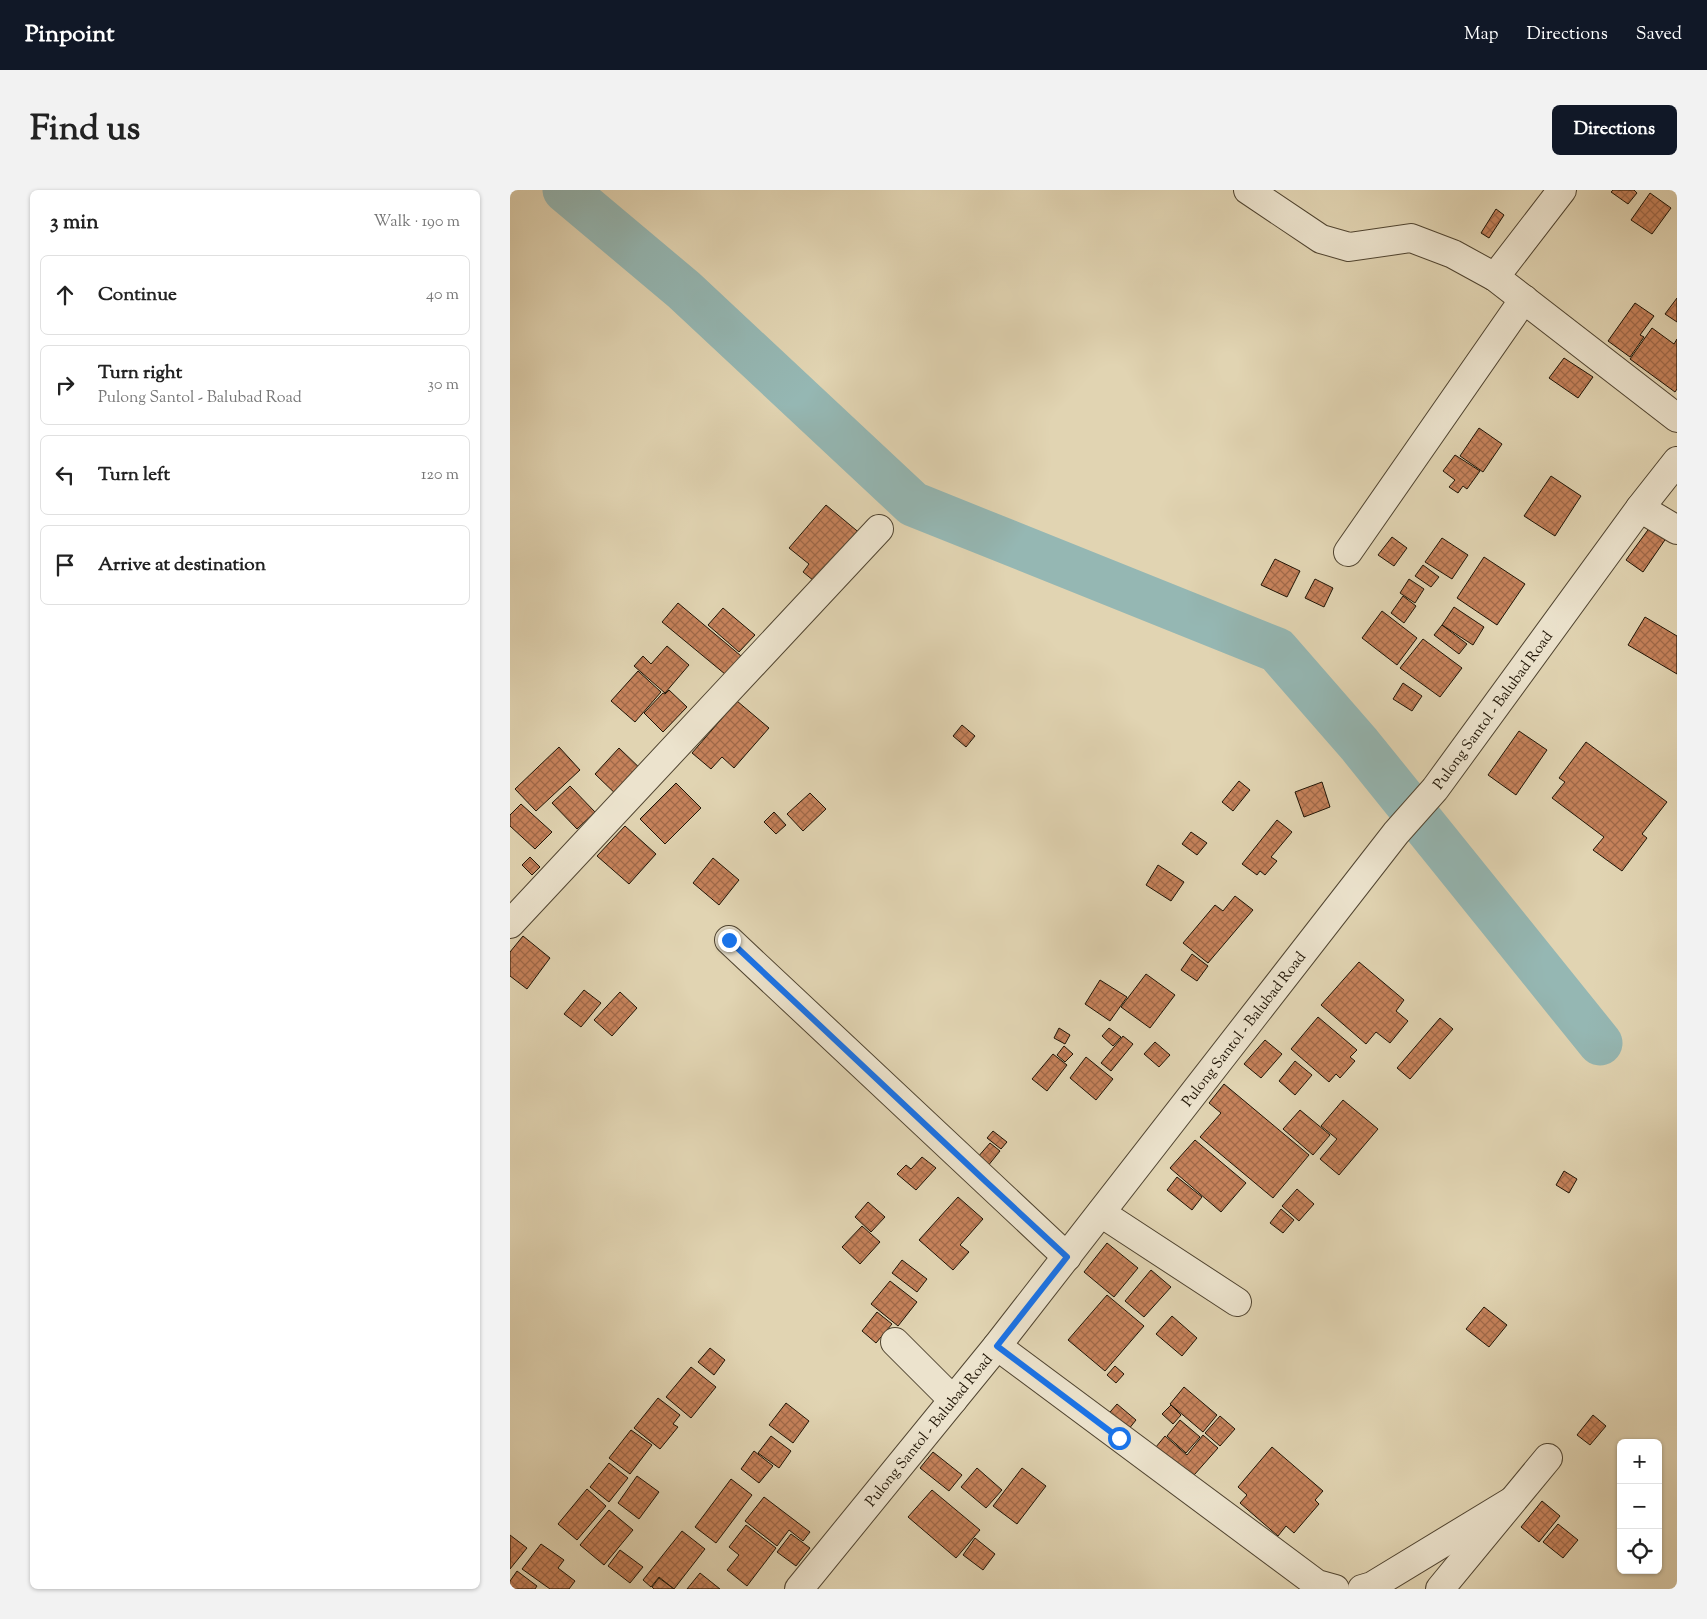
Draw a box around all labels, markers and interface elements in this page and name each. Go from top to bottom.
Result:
text: Pinpoint [25,18,114,52]
text: Map [1464,22,1499,48]
text: Directions [1527,22,1608,48]
text: Saved [1636,22,1682,48]
text: Find us [30,105,140,156]
button: Directions [1552,105,1677,155]
text: 3 min [50,208,99,238]
text: Walk · 190 m [373,211,460,234]
icon: ahead [51,281,79,309]
text: Continue [98,282,177,309]
text: 40 m [426,284,459,307]
text: Turn right [98,360,182,387]
icon: right [51,371,79,399]
text: 30 m [428,374,459,397]
text: Pulong Santol - Balubad Road [98,387,302,410]
icon: left [51,461,79,489]
text: Turn left [98,462,170,489]
text: 120 m [421,464,459,487]
icon: arrive [51,551,79,579]
text: Arrive at destination [98,552,266,579]
street label: Pulong Santol - Balubad Road [1429,627,1559,794]
route end [718,929,741,952]
street label: Pulong Santol - Balubad Road [1178,948,1312,1112]
street label: Pulong Santol - Balubad Road [861,1350,999,1512]
route start [1108,1427,1131,1450]
map controls [1617,1439,1662,1574]
button: + [1617,1439,1662,1484]
button: − [1617,1484,1662,1529]
button: locate [1617,1529,1662,1574]

